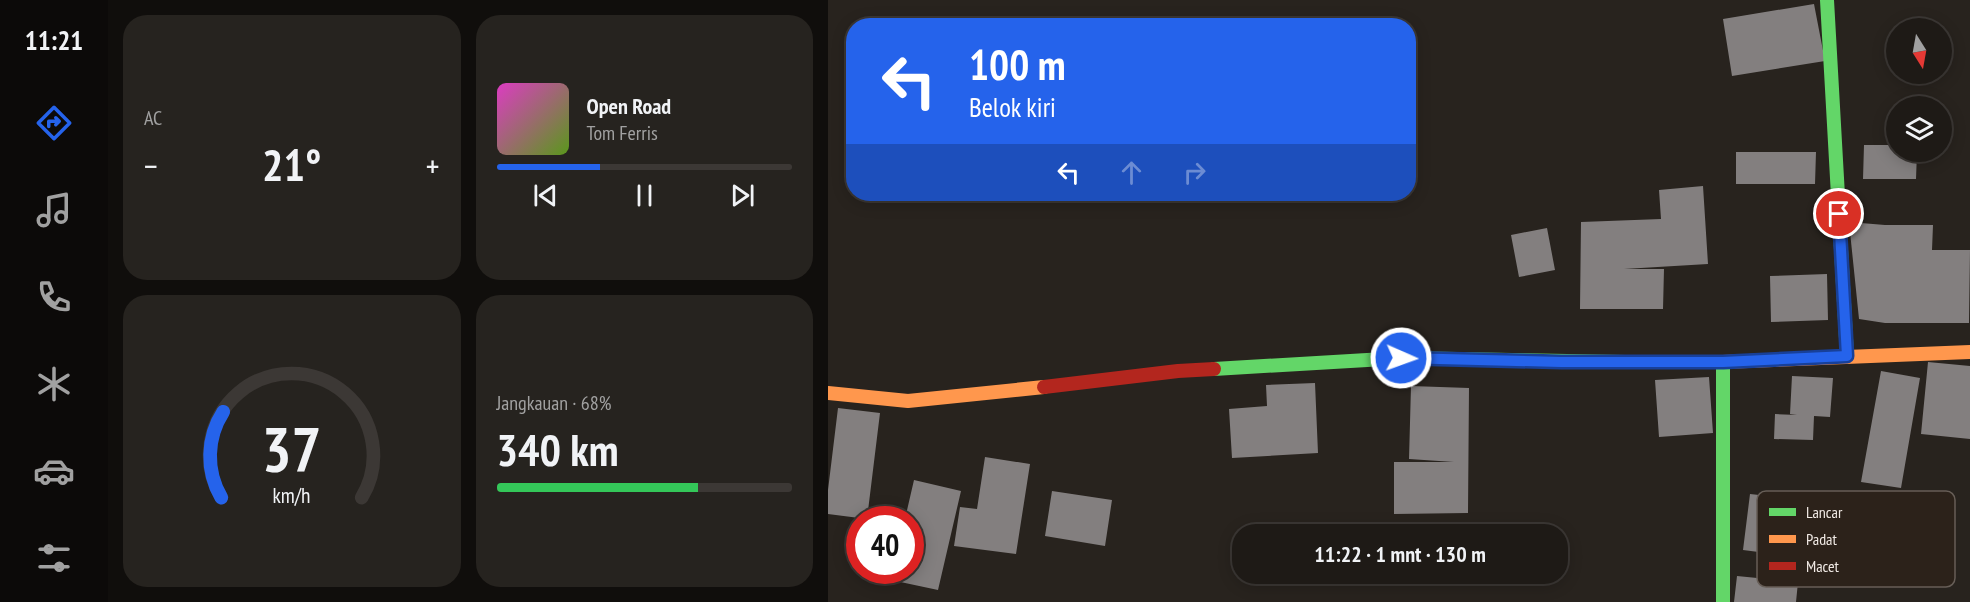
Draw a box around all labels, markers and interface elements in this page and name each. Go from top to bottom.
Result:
north arrow [1886,18,1952,84]
map controls [1886,18,1952,162]
text: 11:21 [25,23,83,57]
text: 100 m [969,37,1066,92]
icon: left [870,42,948,120]
text: Belok kiri [969,90,1056,124]
text: Open Road [587,92,671,120]
button: layers [1886,96,1952,162]
icon: directions [33,102,75,144]
text: AC [144,105,162,131]
text: Tom Ferris [587,120,658,146]
text: 21° [262,135,321,193]
text: − [144,144,158,187]
text: + [426,144,440,187]
icon: left [1052,156,1085,189]
icon: ahead [1115,156,1148,189]
icon: right [1178,156,1211,189]
icon: previous [529,179,562,212]
icon: pause [628,179,661,212]
icon: next [726,179,759,212]
pin [1813,188,1864,239]
icon: music [33,189,75,231]
icon: arrive [1822,197,1855,230]
icon: phone [33,276,75,318]
position arrow [1369,326,1433,390]
icon: climate [33,363,75,405]
text: Jangkauan · 68% [497,390,611,416]
text: 37 [262,408,322,489]
text: 340 km [497,420,619,478]
icon: car [33,450,75,492]
text: km/h [273,481,311,509]
legend [1757,491,1955,587]
text: Lancar [1806,502,1843,522]
speed limit sign: 40 [846,506,924,584]
text: Padat [1806,529,1838,549]
icon: filters [33,537,75,579]
text: 11:22 · 1 mnt · 130 m [1314,540,1486,568]
text: Macet [1806,556,1840,576]

